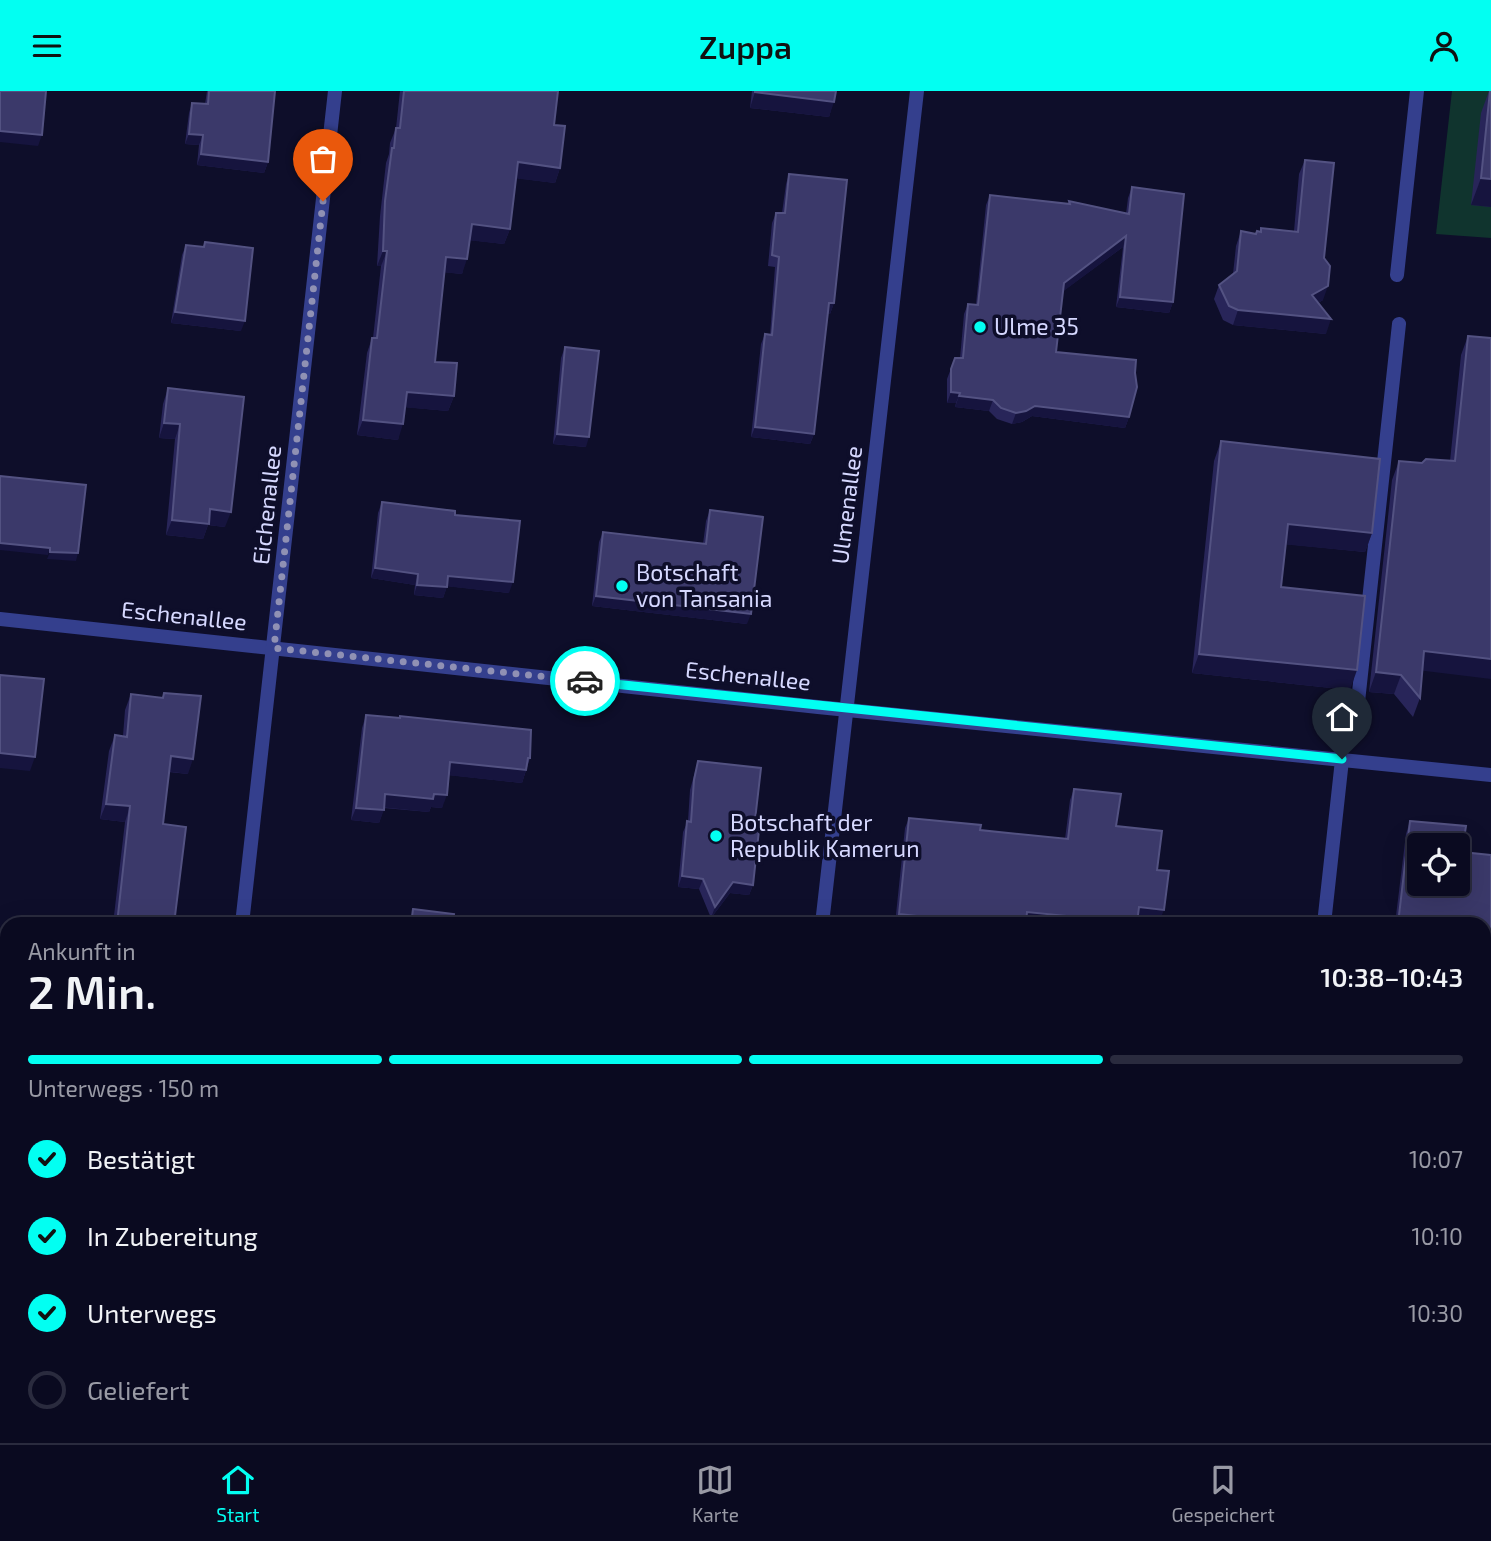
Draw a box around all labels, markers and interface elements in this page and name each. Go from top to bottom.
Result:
icon: menu [28,27,66,65]
text: Zuppa [699,27,792,65]
icon: person [1425,27,1463,65]
pin [293,129,353,201]
icon: bag [304,140,342,178]
place label: Ulme 35 [994,312,1079,340]
marker: Ulme 35 [972,319,988,335]
street label: Eichenallee [246,444,286,566]
street label: Ulmenallee [825,444,867,566]
place label: Botschaft von Tansania [636,558,772,612]
marker: Botschaft von Tansania [614,578,630,594]
street label: Eschenallee [120,595,248,636]
courier [550,646,620,716]
street label: Eschenallee [684,655,812,696]
icon: car [566,662,604,700]
pin [1312,687,1372,759]
icon: home [1323,698,1361,736]
place label: Botschaft der Republik Kamerun [730,808,920,862]
marker: Botschaft der Republik Kamerun [708,828,724,844]
map controls [1407,833,1470,896]
button: locate [1407,833,1470,896]
text: Ankunft in [28,937,136,965]
text: 10:38–10:43 [1321,961,1463,992]
text: 2 Min. [28,963,156,1018]
text: Unterwegs · 150 m [28,1074,219,1102]
icon: check [28,1140,66,1178]
text: Bestätigt [87,1143,195,1174]
text: 10:07 [1409,1145,1463,1173]
icon: check [28,1217,66,1255]
text: In Zubereitung [87,1220,258,1251]
text: 10:10 [1412,1222,1463,1250]
icon: check [28,1294,66,1332]
text: Unterwegs [87,1297,217,1328]
text: 10:30 [1408,1299,1463,1327]
text: Geliefert [87,1374,189,1405]
tab: Start [216,1461,259,1526]
tab: Karte [692,1461,739,1526]
tab: Gespeichert [1172,1461,1275,1526]

